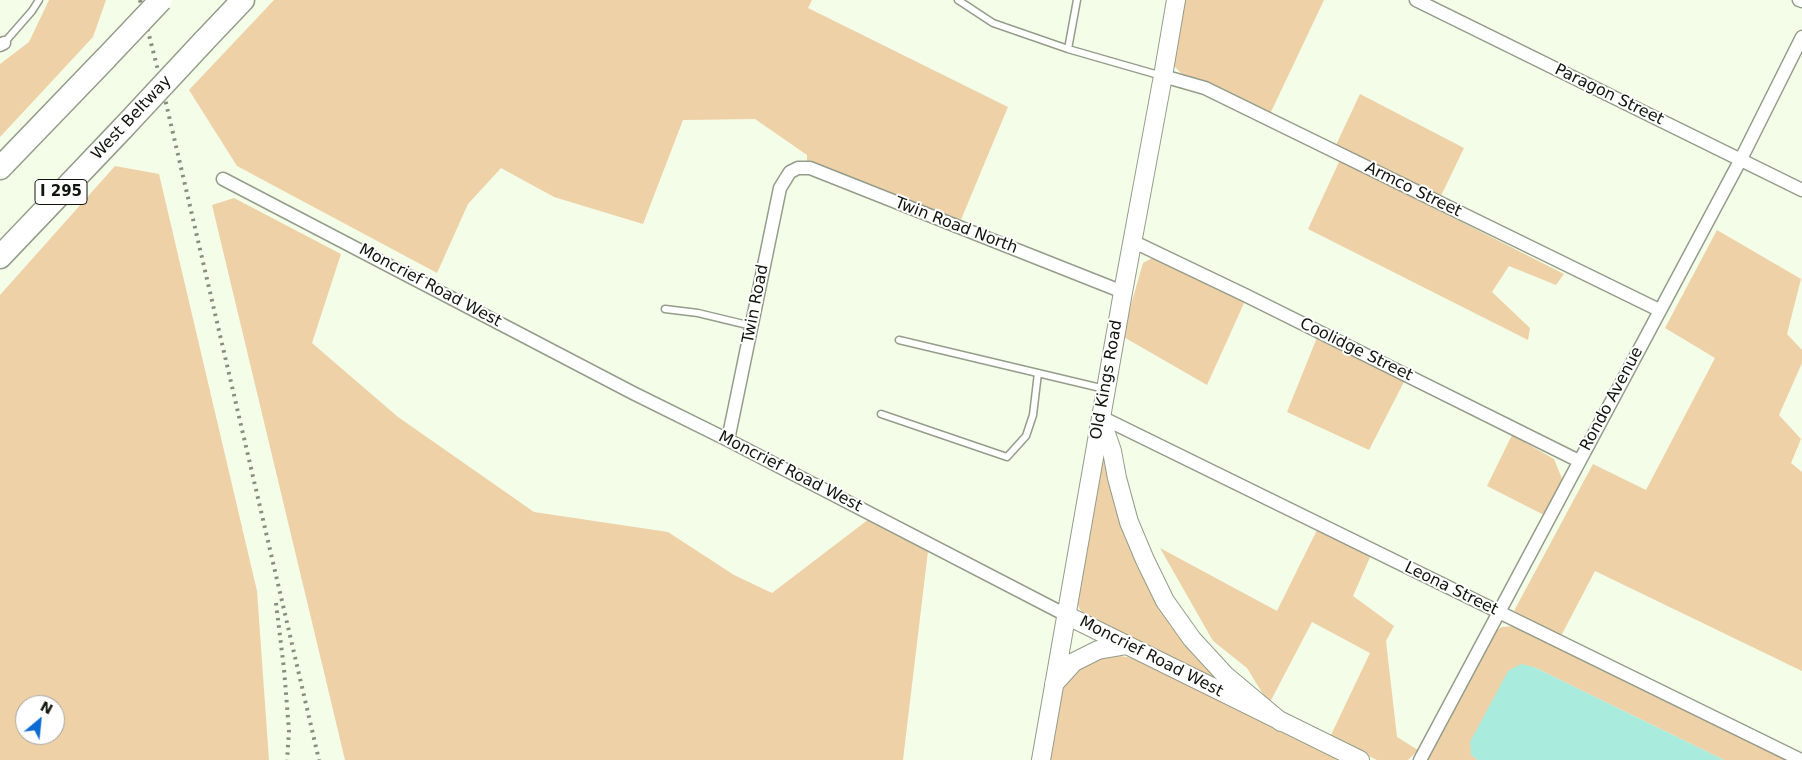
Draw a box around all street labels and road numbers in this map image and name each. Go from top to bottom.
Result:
street label: Paragon Street [1551,60,1667,130]
street label: West Beltway [88,72,176,164]
street label: Armco Street [1362,158,1464,222]
road number: I 295 [35,180,87,204]
street label: Twin Road North [892,194,1020,258]
street label: Moncrief Road West [355,240,505,332]
street label: Twin Road [739,263,773,345]
street label: Coolidge Street [1296,314,1416,386]
street label: Old Kings Road [1087,319,1127,441]
street label: Rondo Avenue [1577,344,1647,454]
street label: Moncrief Road West [715,427,865,517]
street label: Leona Street [1401,558,1501,620]
street label: Moncrief Road West [1076,612,1226,702]

